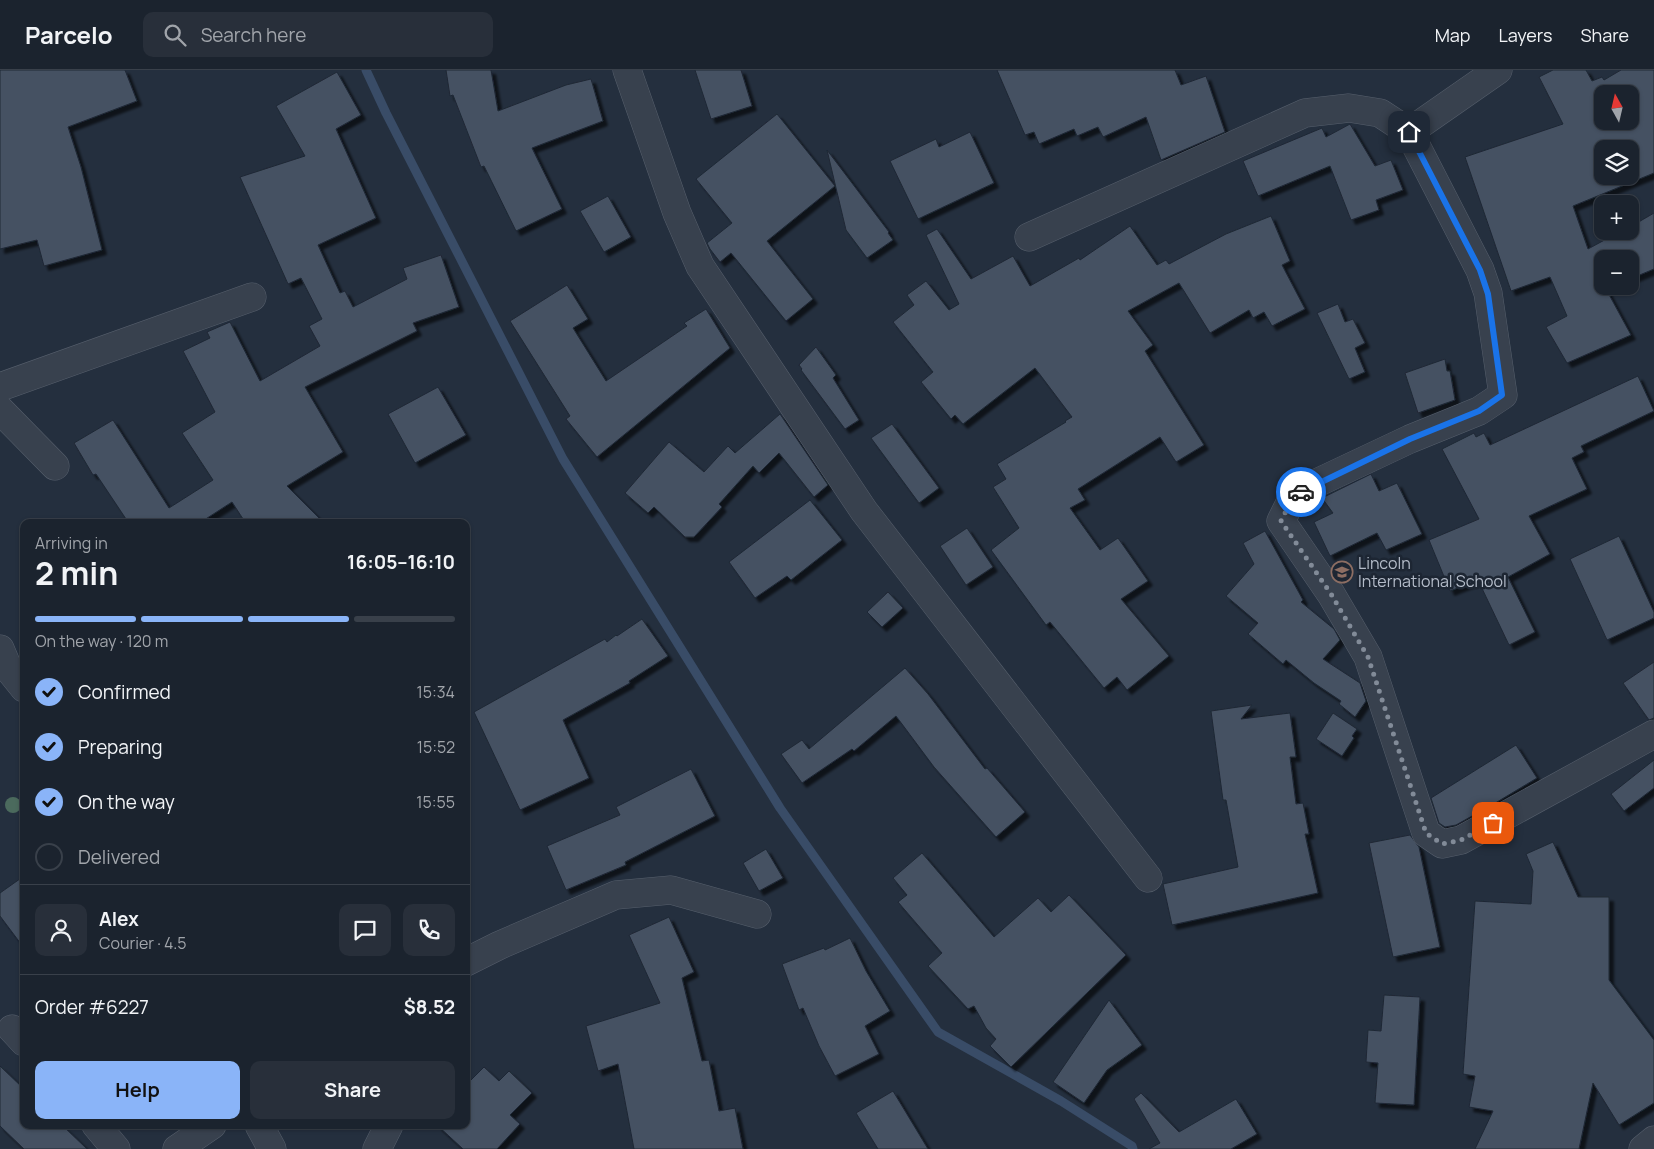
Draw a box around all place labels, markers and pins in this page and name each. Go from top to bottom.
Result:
pin [1388,111,1430,153]
place label: Lincoln International School [1358,552,1507,592]
school or university icon: Lincoln International School [1330,560,1354,584]
pin [1472,802,1514,844]

